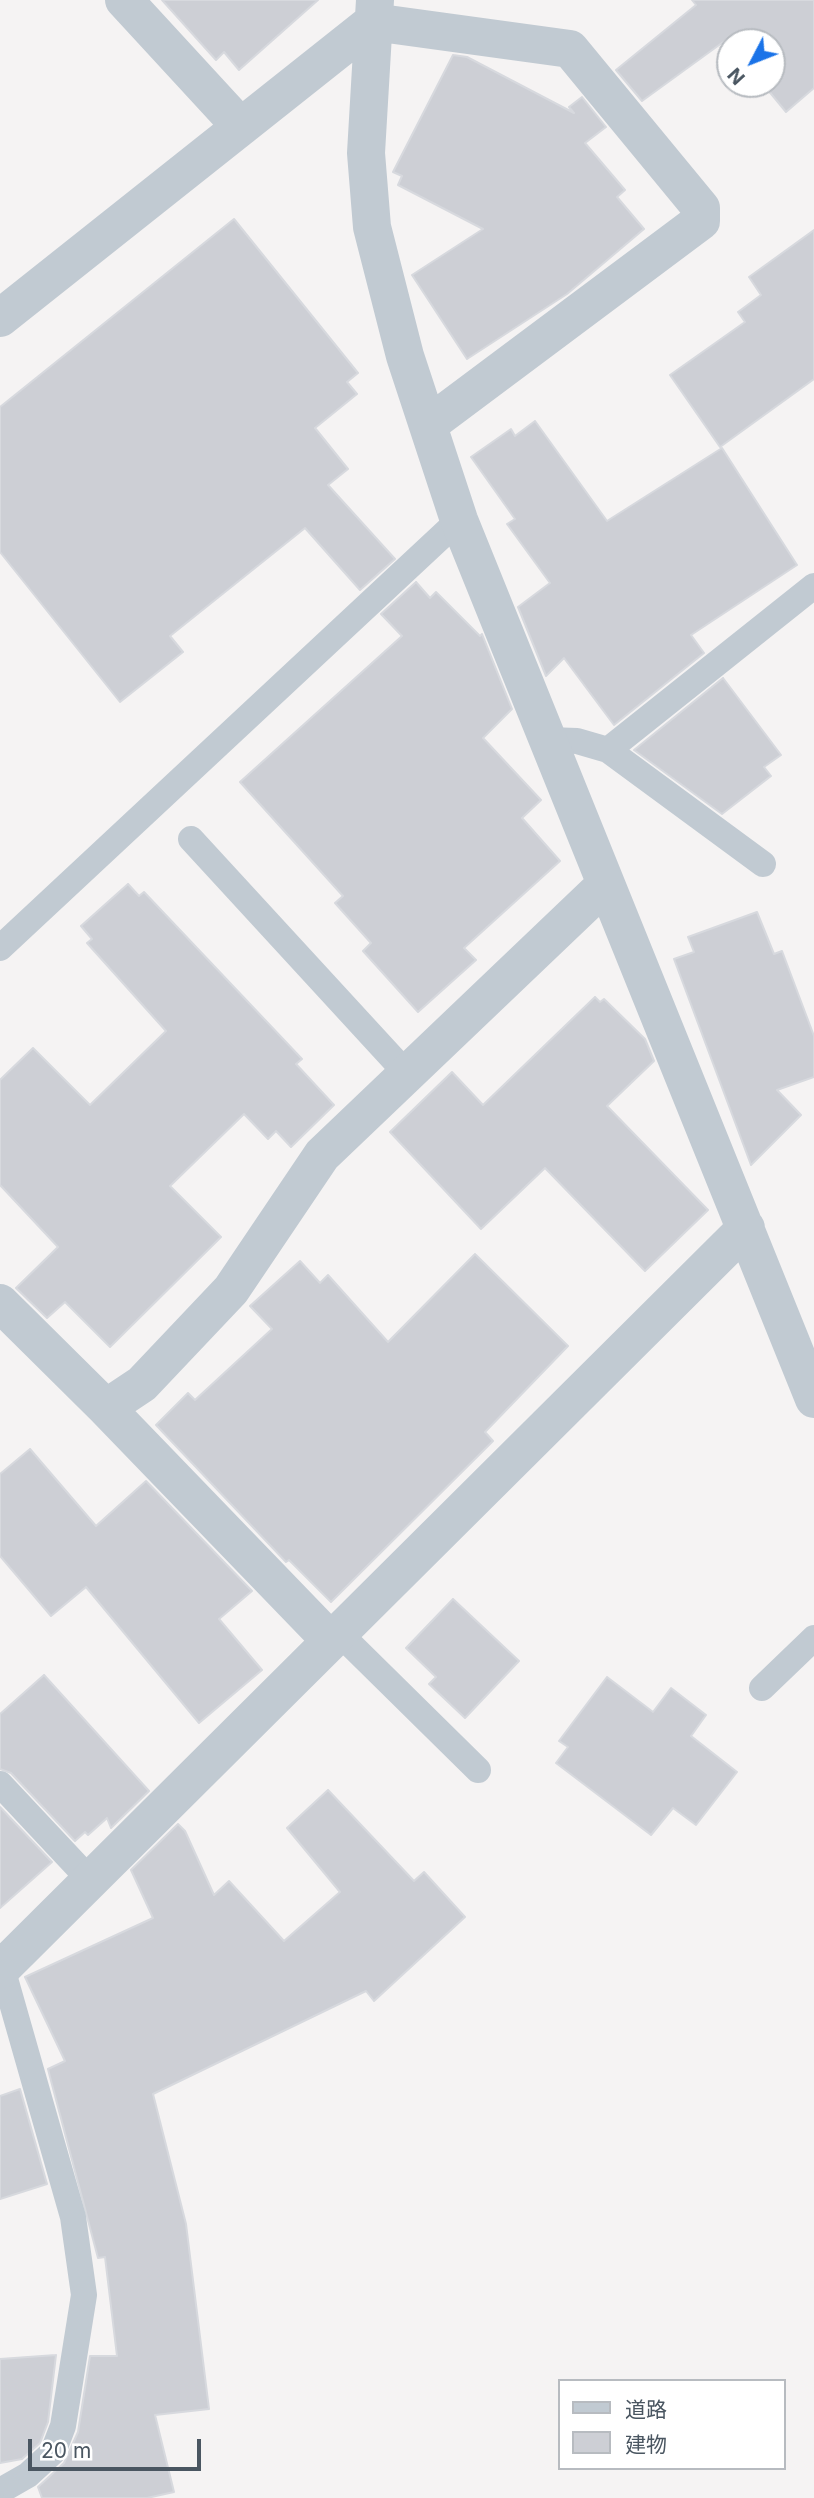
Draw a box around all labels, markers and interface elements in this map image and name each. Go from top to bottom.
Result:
north arrow [716,28,786,98]
text: N [723,63,750,89]
legend [558,2379,786,2470]
text: 道路 [625,2397,667,2422]
scale bar [32,2424,205,2468]
text: 建物 [625,2432,667,2457]
text: 20 m [41,2438,91,2463]

